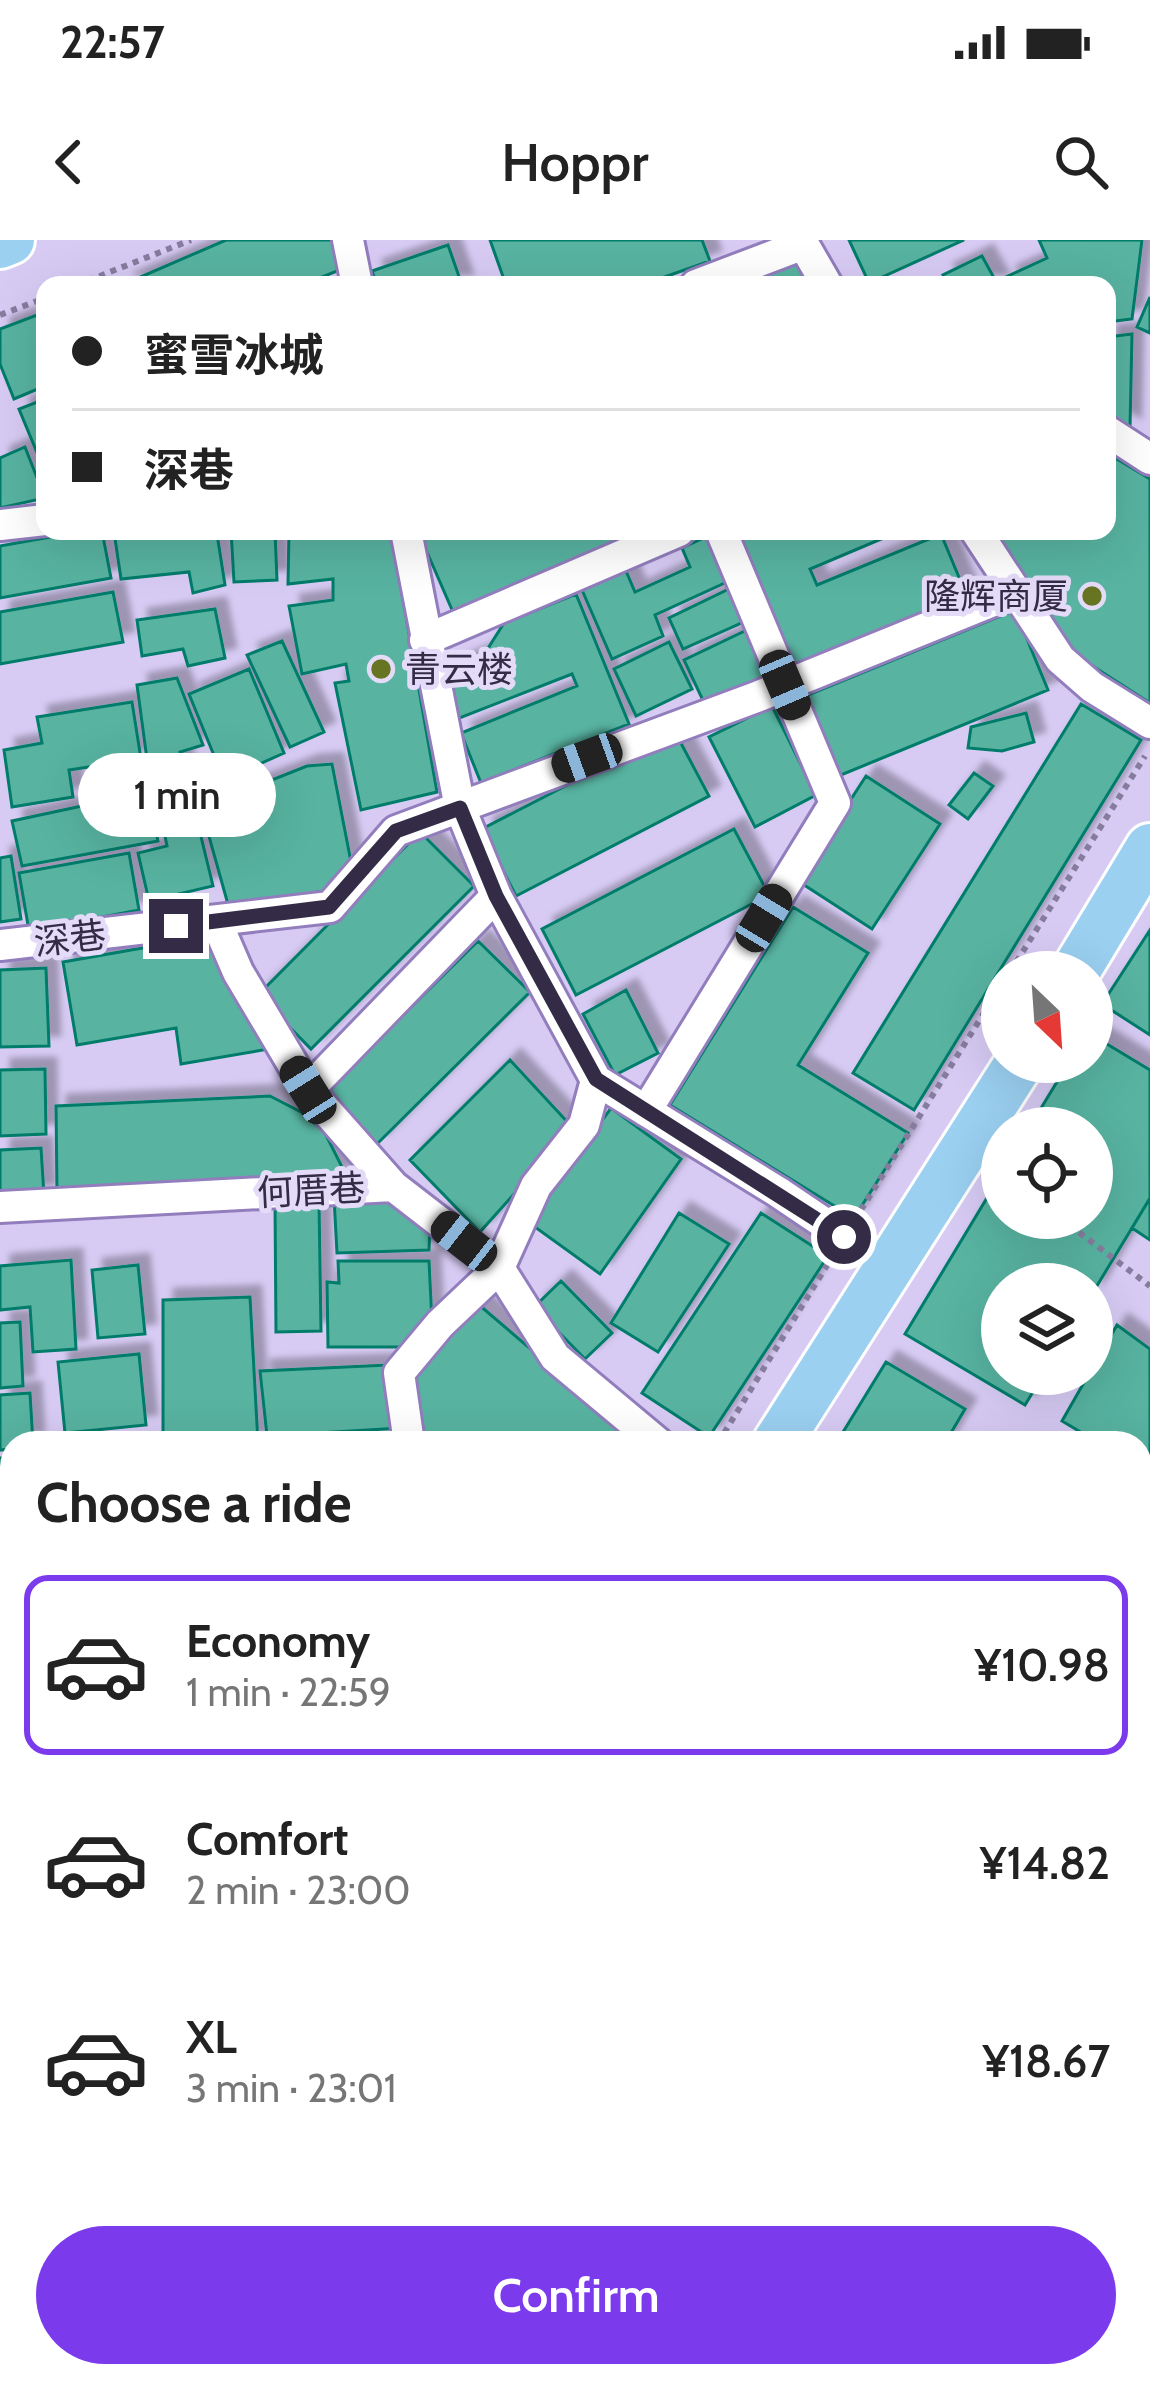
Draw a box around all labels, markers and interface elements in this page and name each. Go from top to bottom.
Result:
text: 22:57 [60,15,165,69]
icon: back [36,129,102,195]
text: Hoppr [501,129,649,195]
icon: search [1048,129,1114,195]
text: 蜜雪冰城 [144,328,324,382]
text: 深巷 [144,443,234,497]
place label: 隆辉商厦 [924,574,1068,618]
marker: 隆辉商厦 [1079,583,1105,609]
car [754,645,816,725]
place label: 青云楼 [405,647,513,691]
marker: 青云楼 [368,656,394,682]
car [547,729,627,787]
callout: 1 min [77,752,275,836]
text: 1 min [133,771,221,819]
car [730,878,798,958]
route end [149,899,203,953]
street label: 深巷 [32,912,108,964]
north arrow [981,951,1113,1083]
map controls [981,951,1113,1395]
car [274,1050,342,1130]
button: locate [981,1107,1113,1239]
street label: 何厝巷 [256,1165,366,1215]
car [425,1205,503,1277]
route start [817,1210,871,1264]
button: layers [981,1263,1113,1395]
text: Choose a ride [36,1470,351,1536]
icon: car [42,1611,150,1719]
text: Economy [186,1614,370,1668]
text: ¥10.98 [975,1638,1110,1692]
text: 1 min · 22:59 [186,1668,391,1716]
icon: car [42,1809,150,1917]
text: Comfort [186,1812,349,1866]
text: ¥14.82 [980,1836,1110,1890]
text: 2 min · 23:00 [186,1866,410,1914]
icon: car [42,2007,150,2115]
text: XL [186,2010,237,2064]
text: ¥18.67 [982,2034,1110,2088]
text: 3 min · 23:01 [186,2064,397,2112]
button: Confirm [36,2226,1116,2364]

